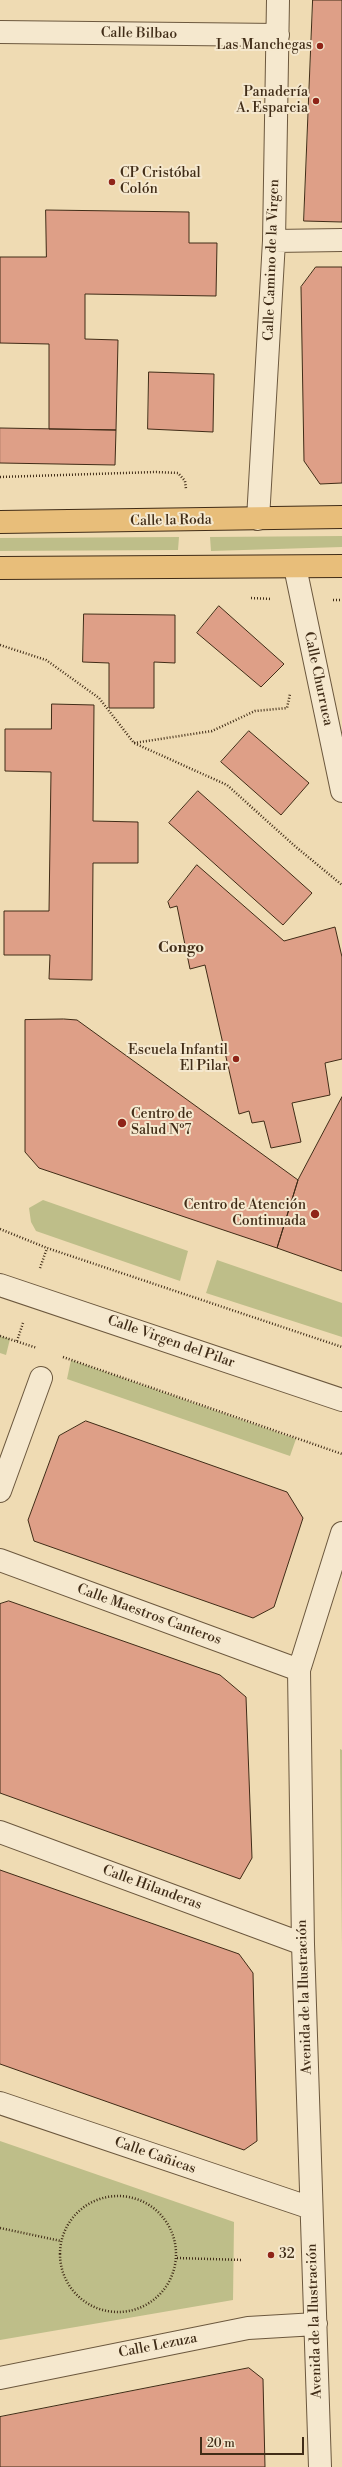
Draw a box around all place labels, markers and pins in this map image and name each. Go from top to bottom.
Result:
place label: Las Manchegas [216,38,312,54]
marker: Las Manchegas [315,41,325,51]
place label: Panadería A. Esparcia [236,85,308,118]
marker: Panadería A. Esparcia [311,96,321,106]
place label: CP Cristóbal Colón [120,166,201,198]
marker: CP Cristóbal Colón [107,177,117,187]
place label: Escuela Infantil El Pilar [128,1043,228,1076]
marker: Escuela Infantil El Pilar [231,1054,241,1064]
place label: Centro de Salud Nº7 [131,1107,193,1140]
marker: Centro de Salud Nº7 [116,1117,128,1129]
place label: Centro de Atención Continuada [184,1198,306,1230]
marker: Centro de Atención Continuada [309,1208,321,1220]
place label: 32 [279,2247,295,2263]
marker: 32 [266,2250,276,2260]

